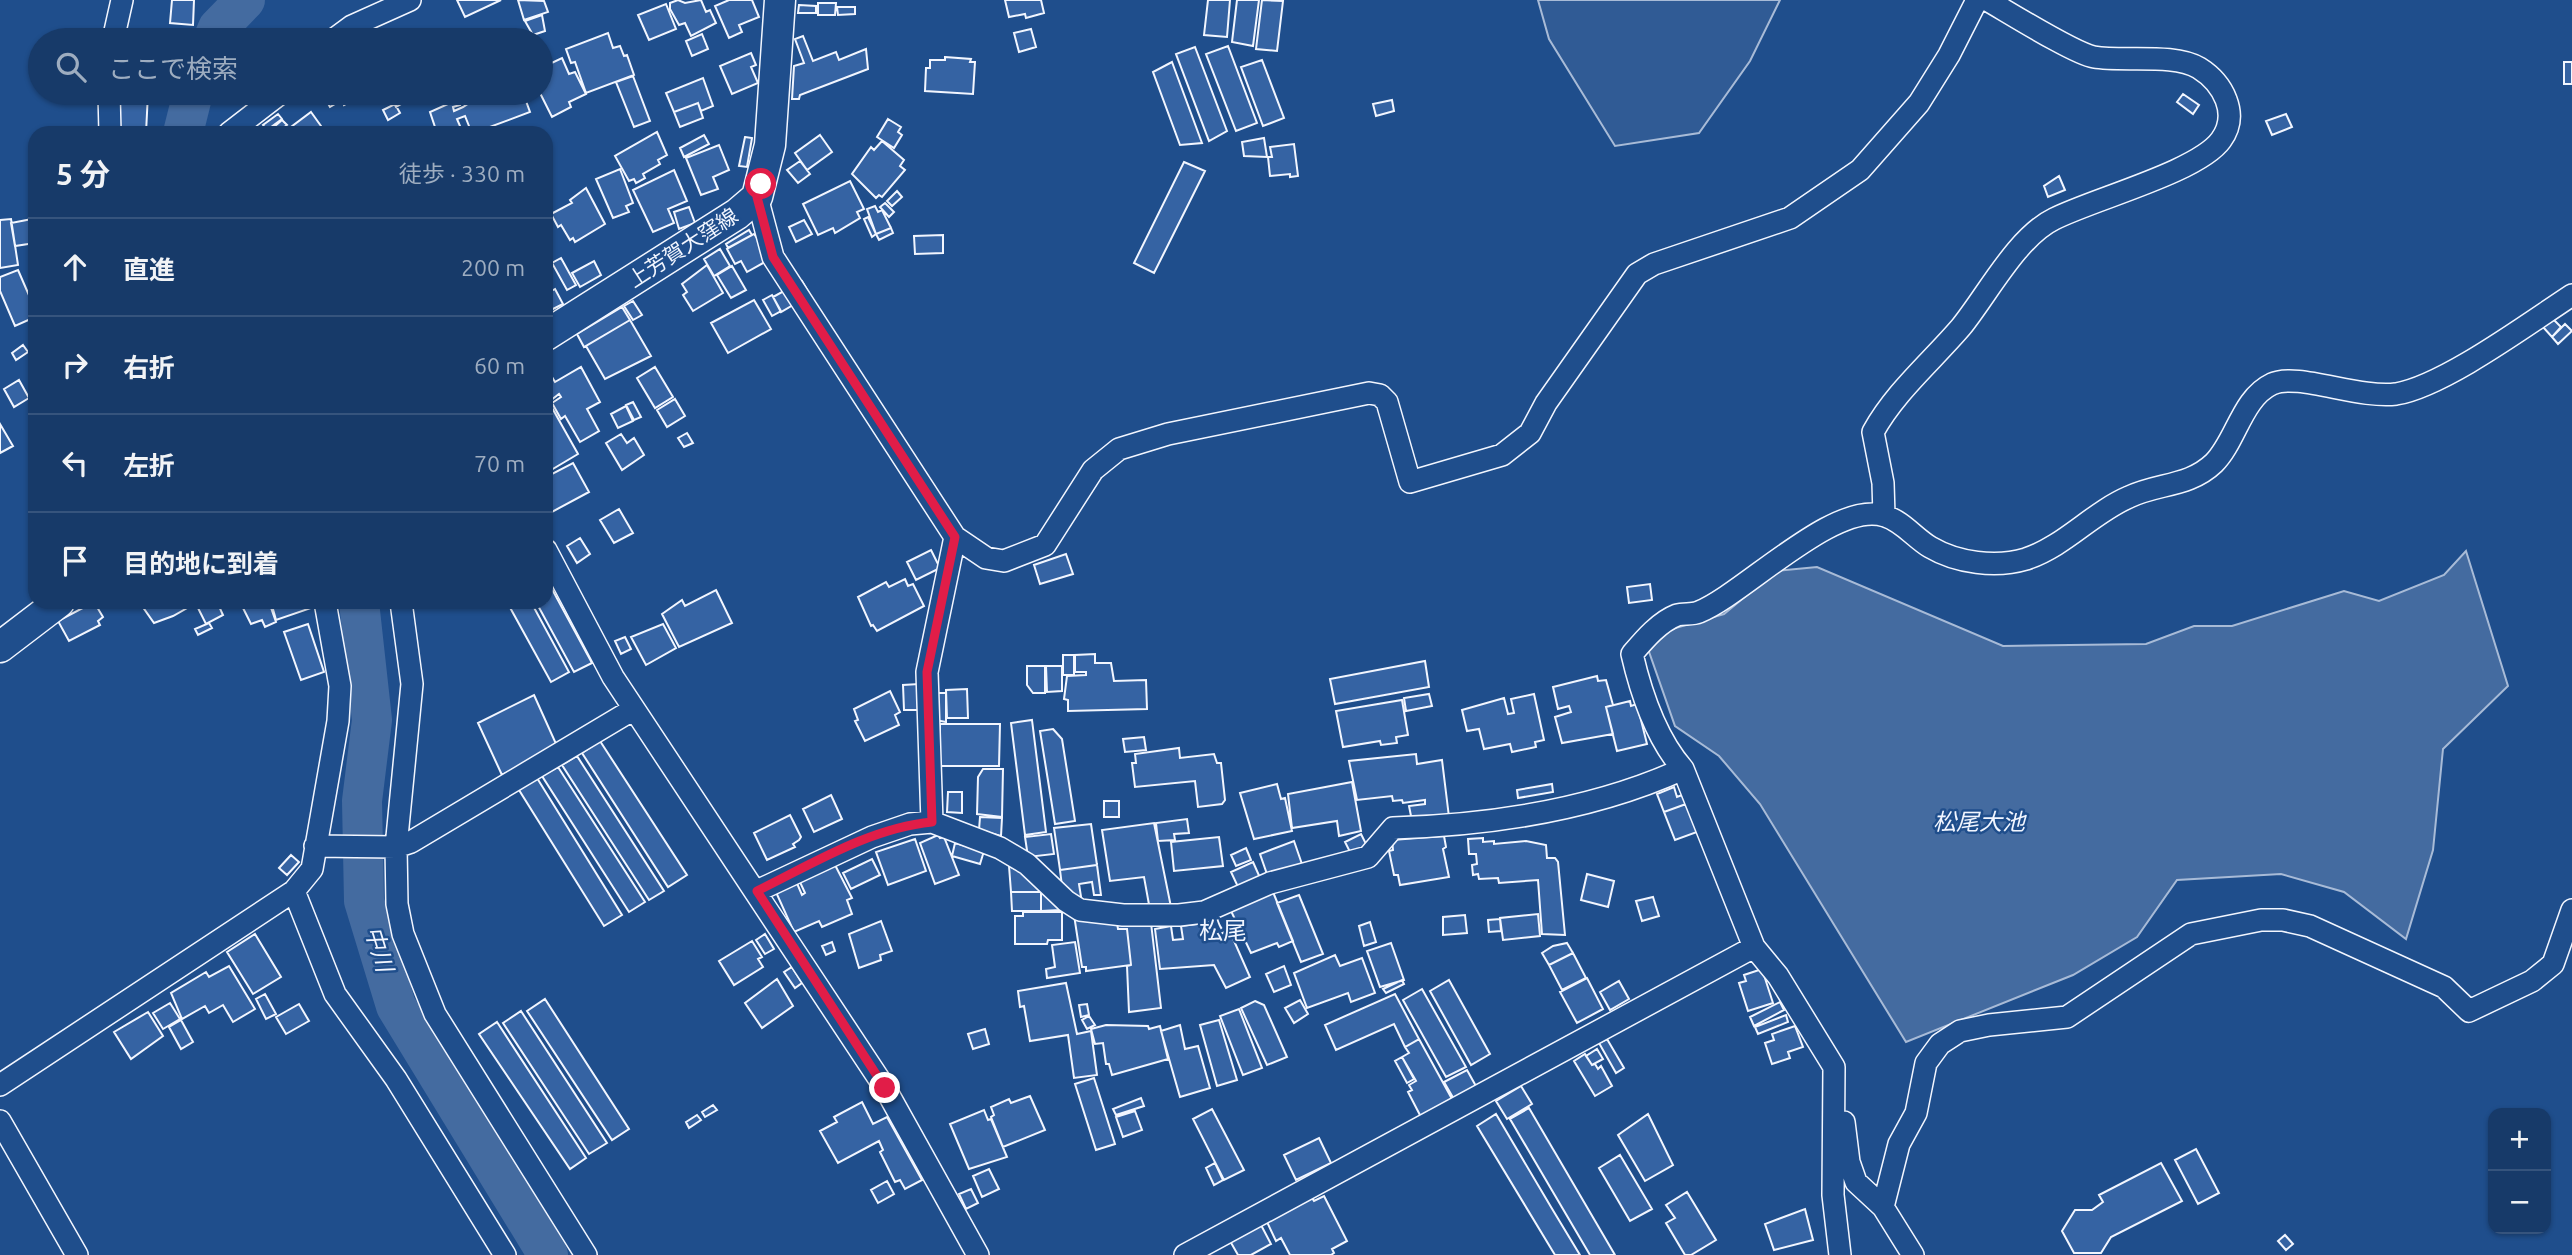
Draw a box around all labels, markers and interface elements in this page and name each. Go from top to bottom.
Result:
search box [28,28,553,105]
icon: search [52,48,90,86]
text: ここで検索 [108,54,238,83]
text: 5 分 [56,157,110,191]
text: 徒歩 · 330 m [399,161,525,186]
route start [745,168,776,199]
street label: 上芳賀大窪線 [623,203,742,292]
icon: ahead [56,248,94,286]
text: 直進 [123,255,175,284]
text: 200 m [461,255,525,280]
icon: right [56,346,94,384]
text: 右折 [123,353,175,382]
text: 60 m [474,353,525,378]
icon: left [56,444,94,482]
text: 左折 [123,451,175,480]
text: 70 m [474,451,525,476]
icon: arrive [56,542,94,580]
text: 目的地に到着 [123,549,279,578]
water label: 松尾大池 [1933,809,2027,834]
district label: 松尾 [1199,917,1247,944]
water label: 中川 [361,923,399,977]
route end [869,1072,900,1103]
map controls [2488,1108,2551,1234]
button: + [2488,1108,2551,1171]
button: − [2488,1171,2551,1234]

